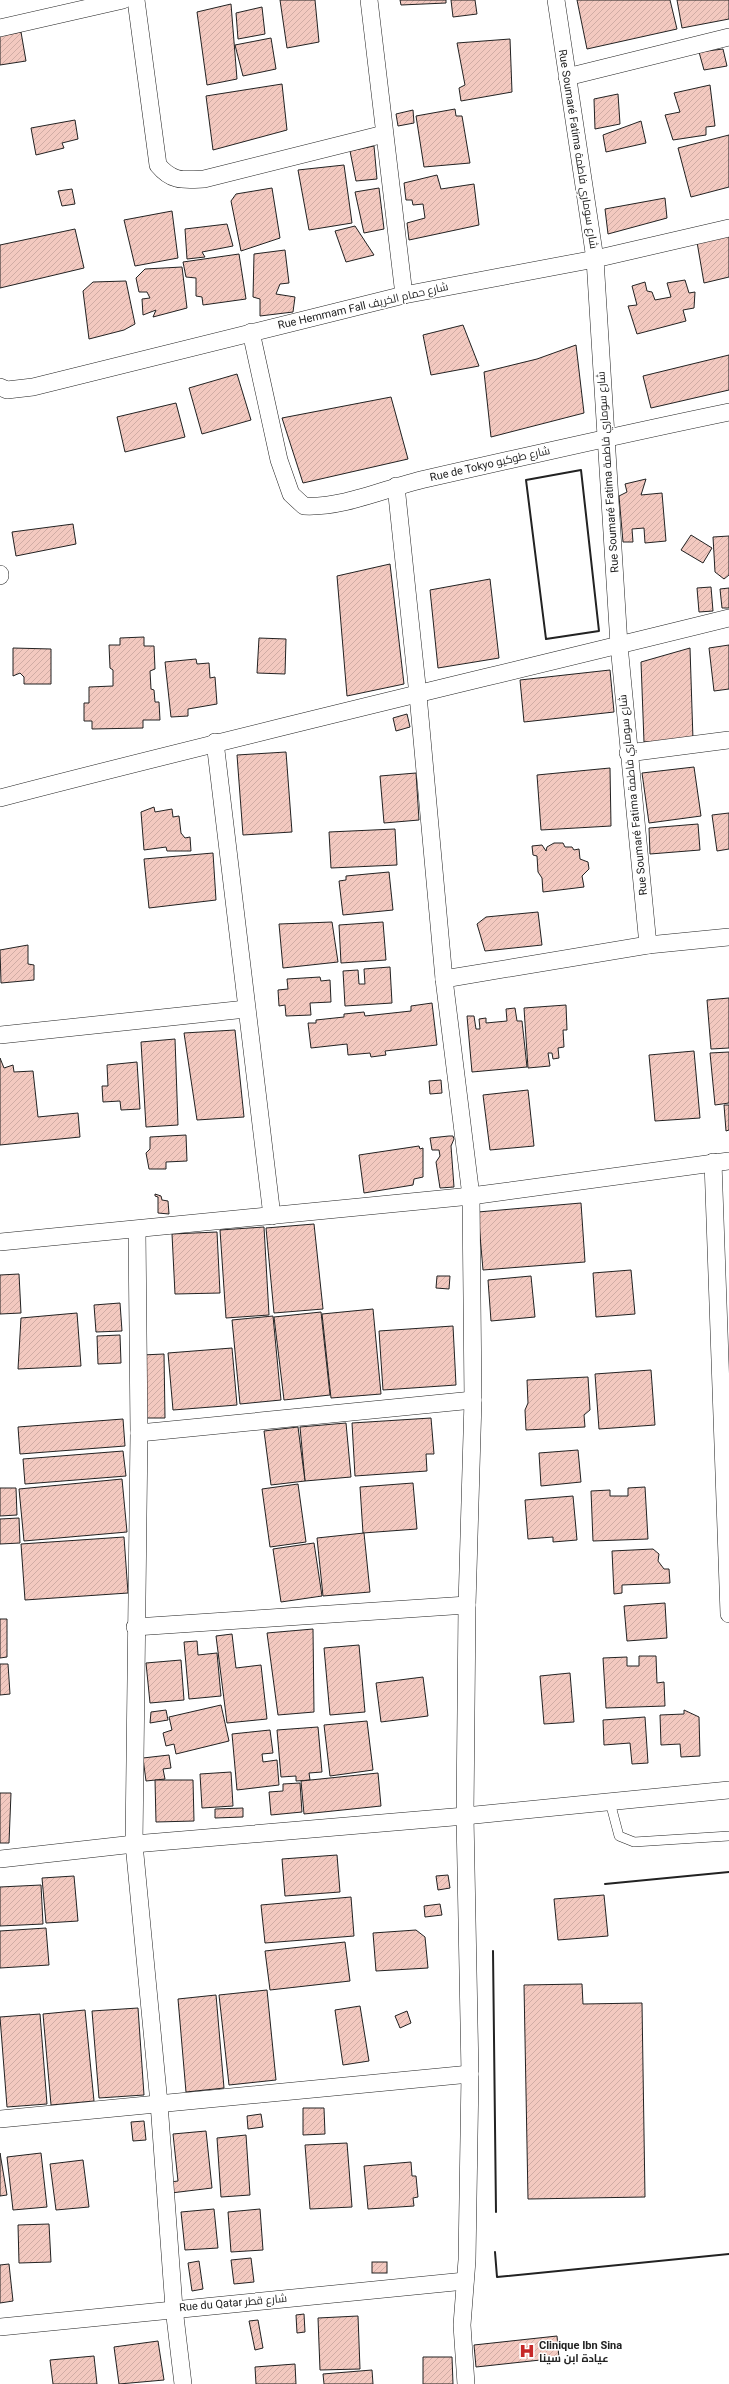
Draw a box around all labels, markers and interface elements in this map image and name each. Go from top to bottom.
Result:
street label: Rue Soumaré Fatima شارع سوماري فاطمة [554,48,600,250]
street label: Rue Hemmam Fall شارع حمام الخريف [277,280,450,333]
street label: Rue Soumaré Fatima شارع سوماري فاطمة [594,371,624,573]
street label: Rue de Tokyo شارع طوكيو [429,444,552,485]
street label: Rue Soumaré Fatima شارع سوماري فاطمة [616,694,652,896]
street label: Rue du Qatar شارع قطر [179,2292,288,2315]
place label: Clinique Ibn Sina عيادة ابن سينا [539,2339,622,2365]
hospital icon: Clinique Ibn Sina عيادة ابن سينا [518,2342,536,2360]

